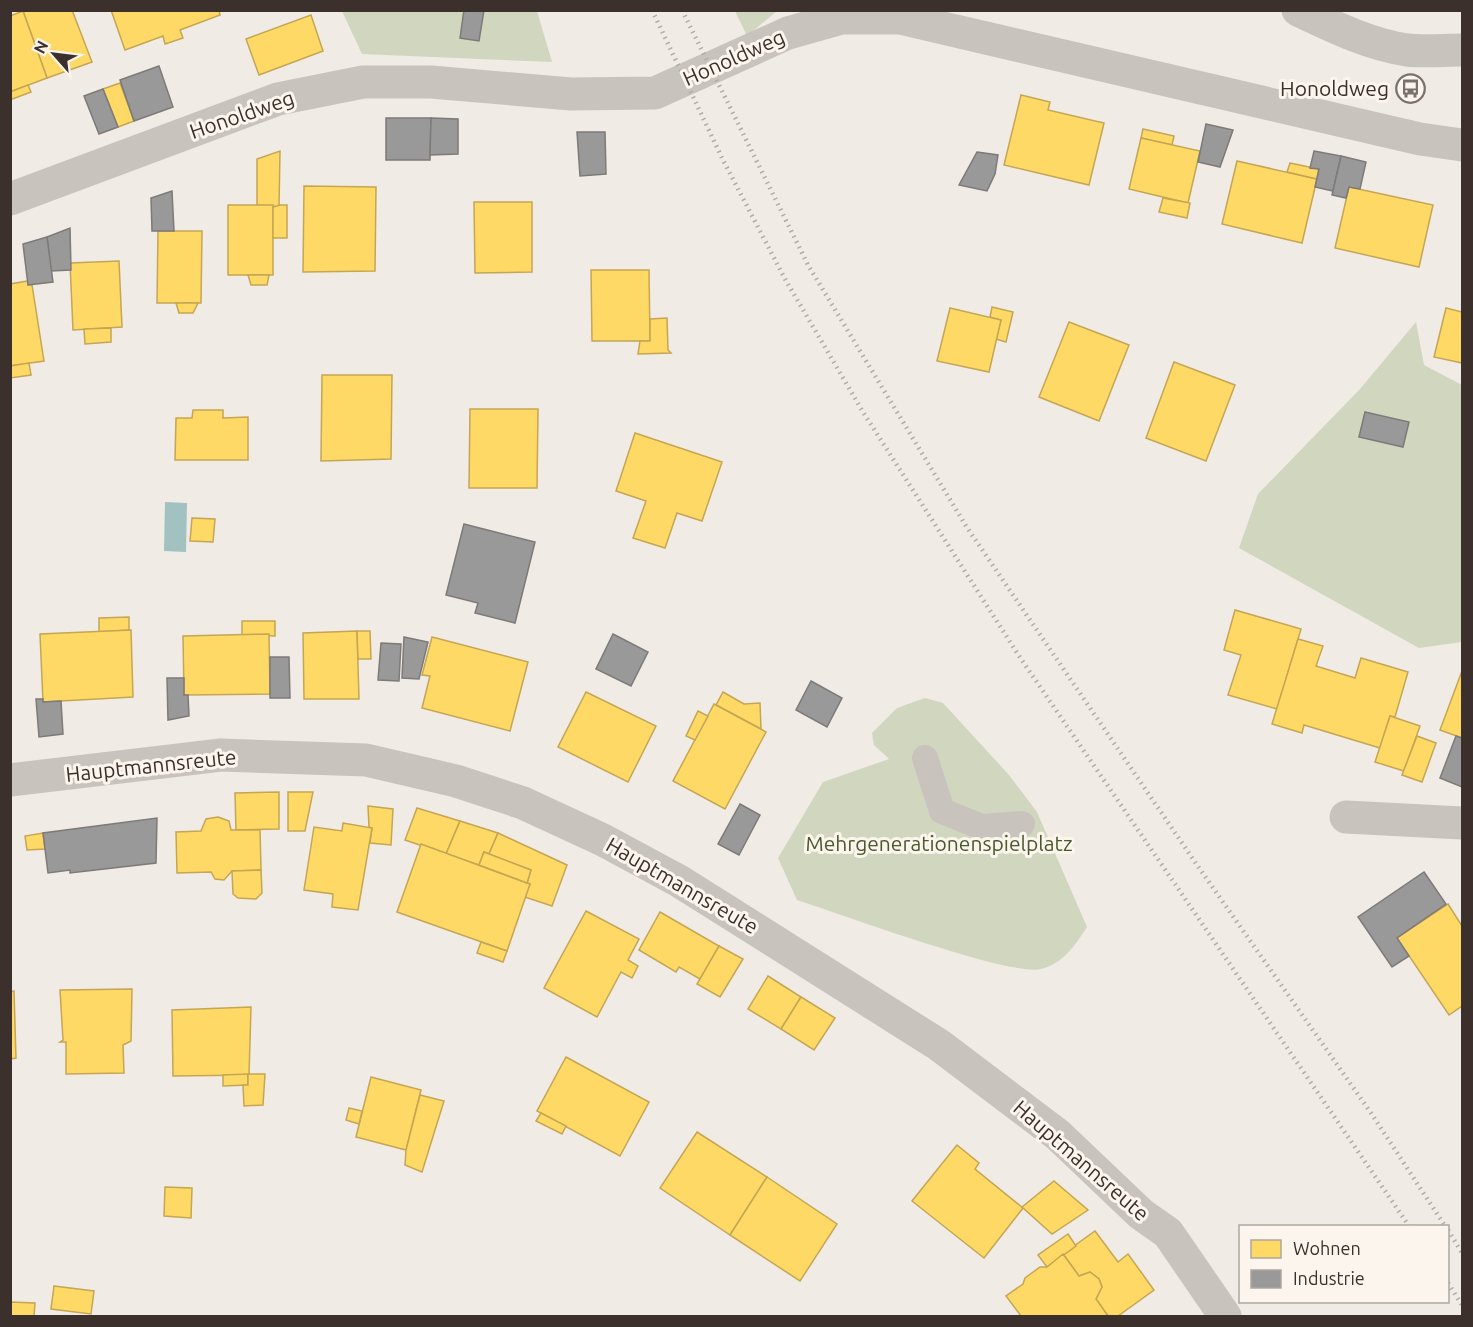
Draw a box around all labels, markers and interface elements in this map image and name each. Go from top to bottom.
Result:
north arrow [24,24,84,84]
street label: Honoldweg [679,24,788,90]
text: N [30,37,52,56]
bus stop icon: Honoldweg [1394,73,1426,105]
place label: Honoldweg [1280,76,1389,100]
street label: Honoldweg [186,85,297,143]
street label: Hauptmannsreute [64,744,237,786]
park label: Mehrgenerationenspielplatz [805,831,1073,855]
street label: Hauptmannsreute [602,832,763,938]
street label: Hauptmannsreute [1009,1095,1154,1225]
legend [1239,1225,1449,1303]
text: Wohnen [1293,1238,1361,1258]
text: Industrie [1293,1268,1365,1288]

